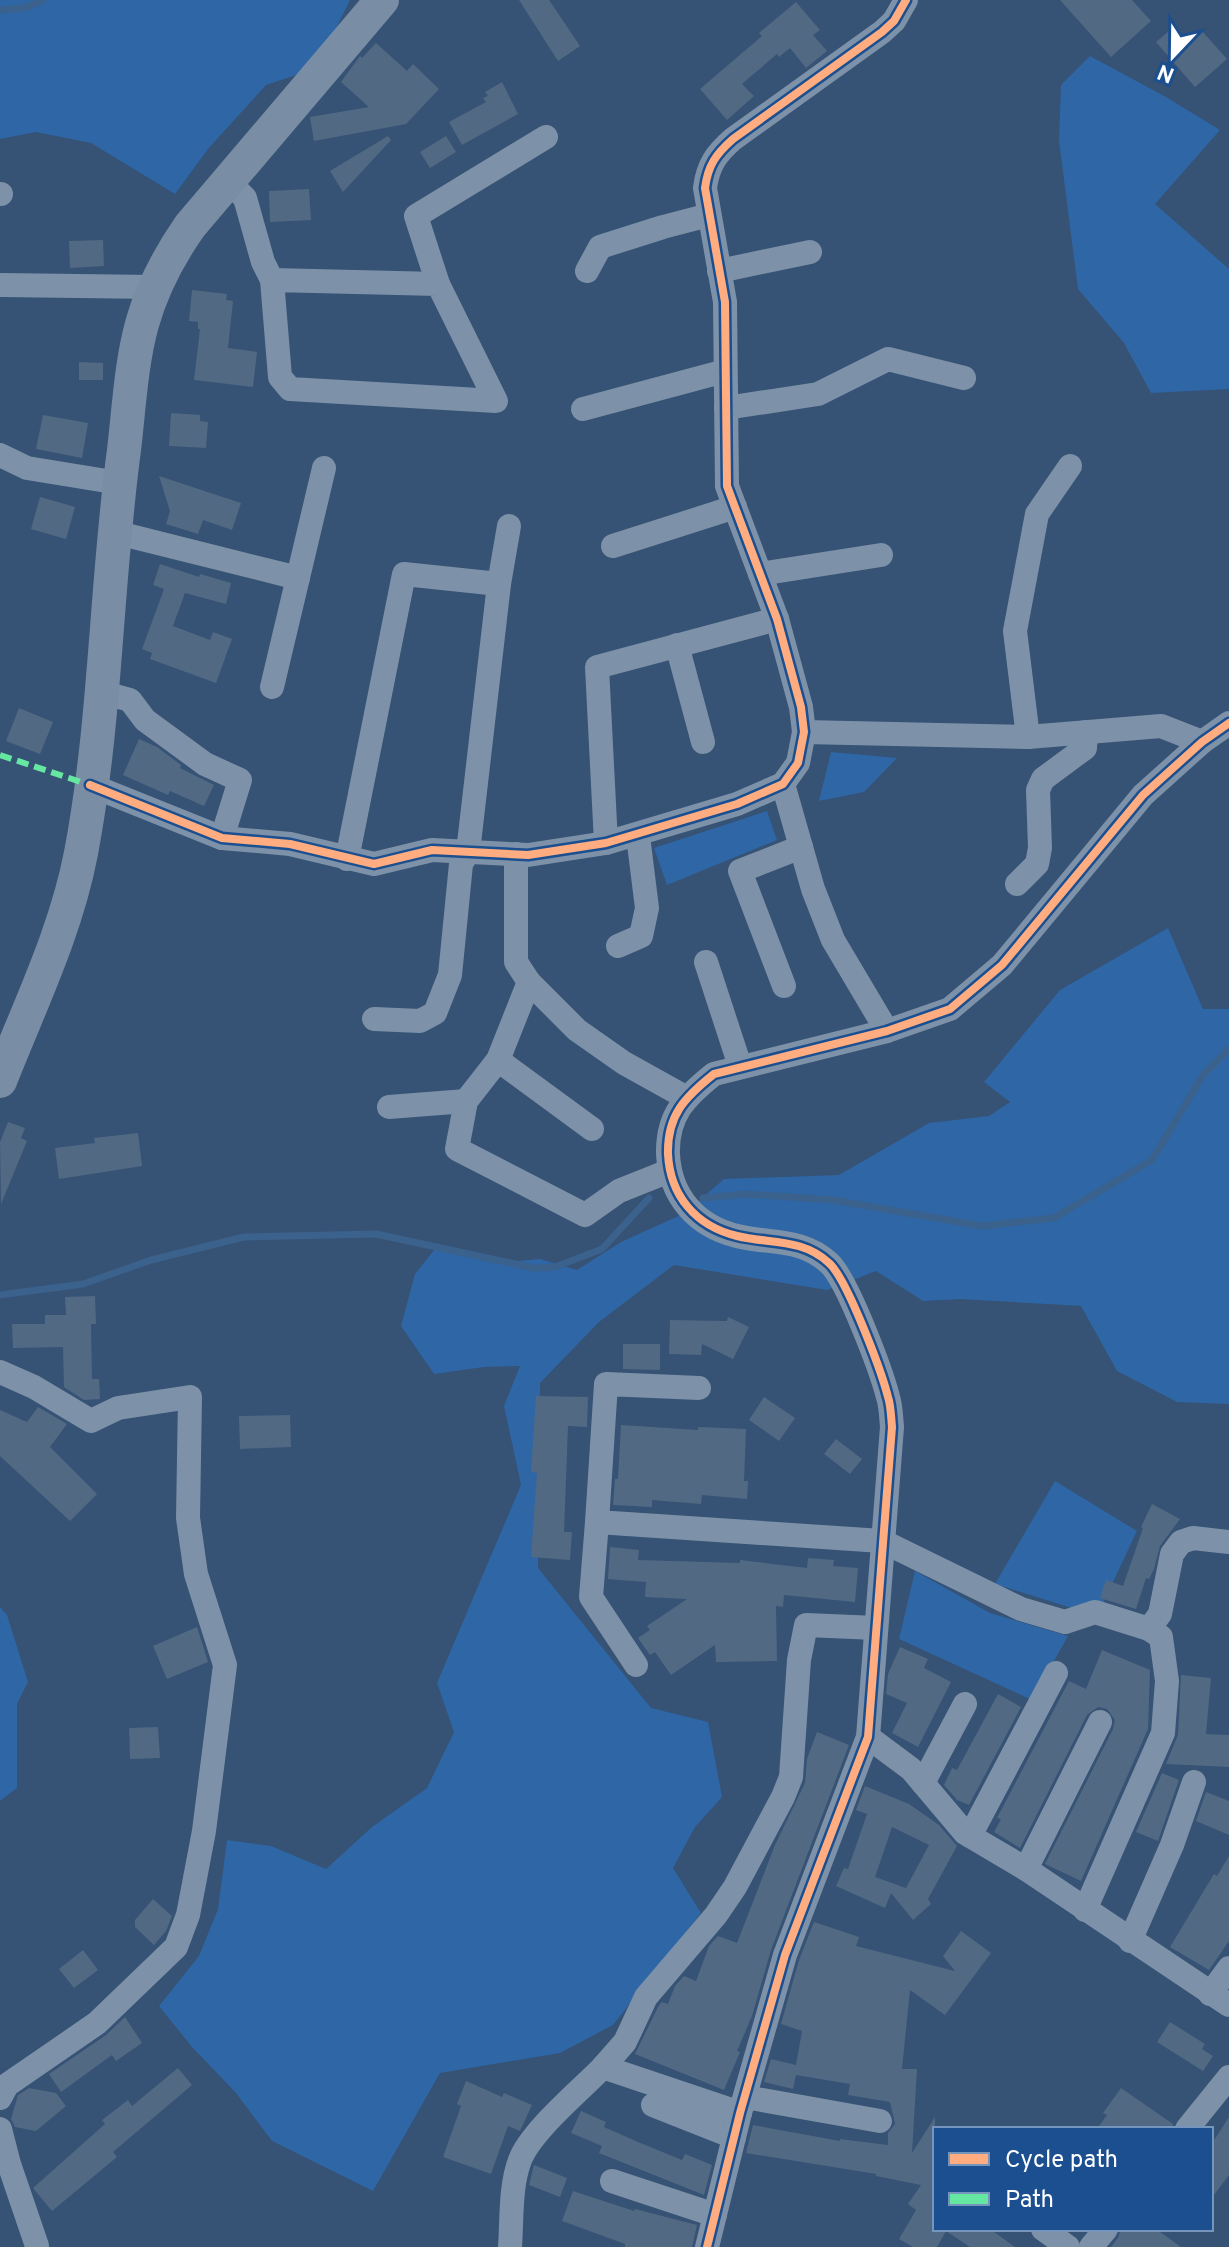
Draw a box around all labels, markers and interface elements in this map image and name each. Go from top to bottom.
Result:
north arrow [1133,16,1213,96]
text: N [1154,57,1179,88]
legend [933,2127,1213,2231]
text: Cycle path [1005,2146,1118,2176]
text: Path [1005,2186,1054,2216]

